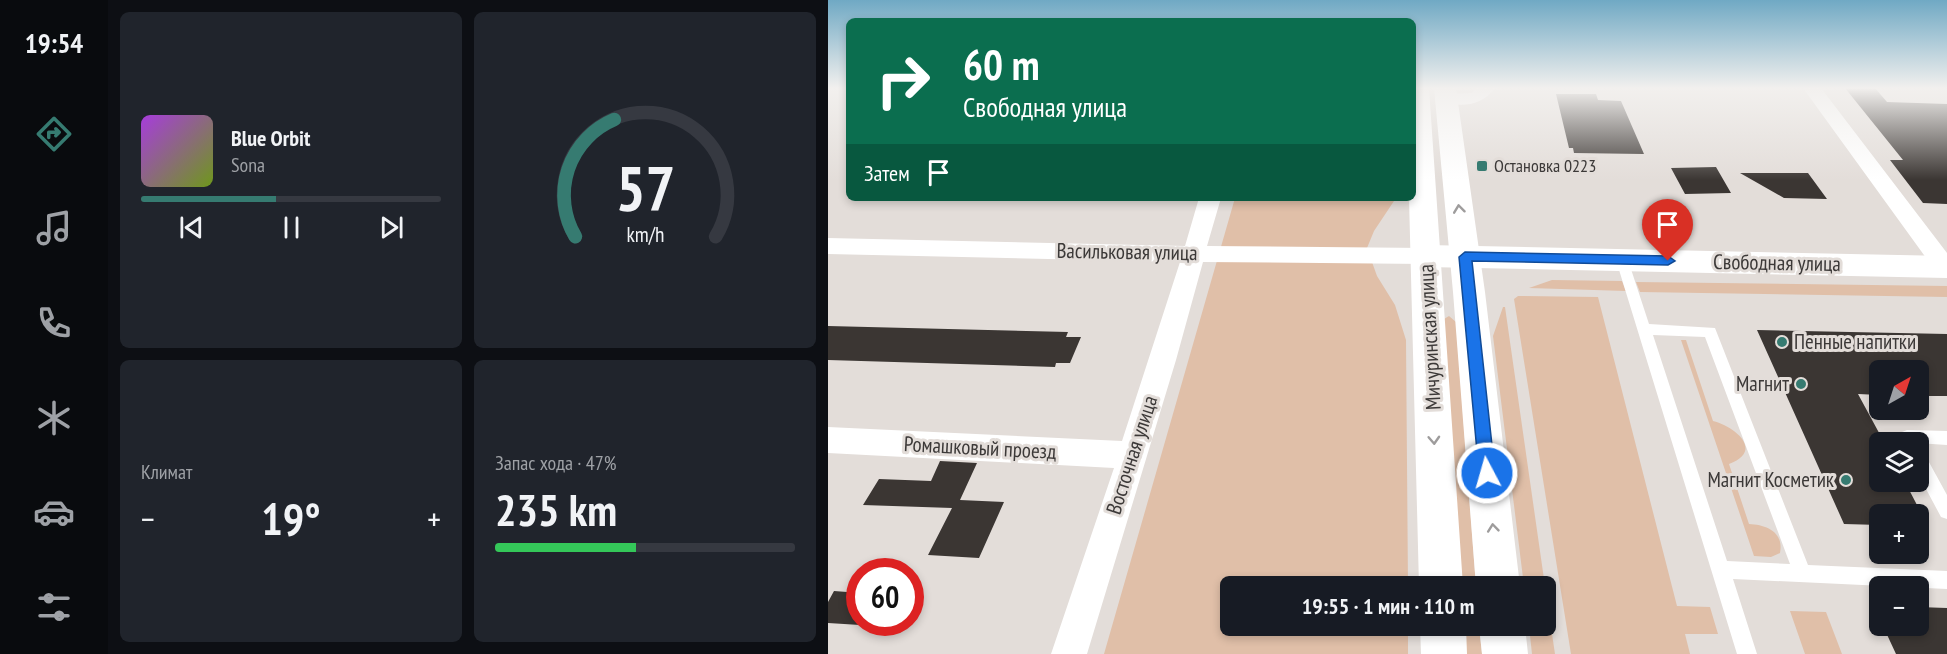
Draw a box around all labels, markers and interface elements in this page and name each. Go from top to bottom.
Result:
text: 19:54 [25,26,83,60]
text: 60 m [963,37,1040,92]
icon: right [864,42,942,120]
text: Свободная улица [963,90,1127,124]
icon: directions [33,113,75,155]
text: Blue Orbit [231,124,310,152]
text: 57 [615,147,675,228]
text: Sona [231,152,265,178]
place label: Остановка 0223 [1494,154,1596,177]
icon: arrive [922,156,955,189]
text: Затем [864,159,910,187]
marker: Остановка 0223 [1475,159,1489,173]
pin [1642,199,1693,261]
one-way arrow [1453,204,1466,214]
icon: music [33,207,75,249]
icon: arrive [1651,208,1684,241]
icon: previous [175,211,208,244]
icon: pause [275,211,308,244]
icon: next [375,211,408,244]
text: km/h [626,220,664,248]
street label: Васильковая улица [1056,237,1198,266]
street label: Свободная улица [1713,248,1841,277]
street label: Мичуринская улица [1412,264,1447,411]
icon: phone [33,302,75,344]
place label: Пенные напитки [1794,328,1916,355]
marker: Пенные напитки [1775,335,1789,349]
north arrow [1869,360,1929,420]
map controls [1869,360,1929,636]
place label: Магнит [1736,370,1789,397]
marker: Магнит [1794,377,1808,391]
street label: Восточная улица [1100,392,1163,518]
icon: climate [33,397,75,439]
street label: Ромашковый проезд [903,430,1057,465]
button: layers [1869,432,1929,492]
one-way arrow [1428,436,1441,445]
position arrow [1455,441,1519,505]
text: Запас хода · 47% [495,450,616,476]
text: Климат [141,459,192,485]
place label: Магнит Косметик [1707,466,1834,493]
marker: Магнит Косметик [1839,473,1853,487]
text: 235 km [495,480,617,538]
text: 19° [261,489,321,547]
icon: car [33,491,75,533]
text: − [141,497,155,540]
text: + [427,497,441,540]
button: + [1869,504,1929,564]
one-way arrow [1487,524,1500,533]
speed limit sign: 60 [846,558,924,636]
button: − [1869,576,1929,636]
icon: filters [33,586,75,628]
text: 19:55 · 1 мин · 110 m [1302,592,1474,620]

